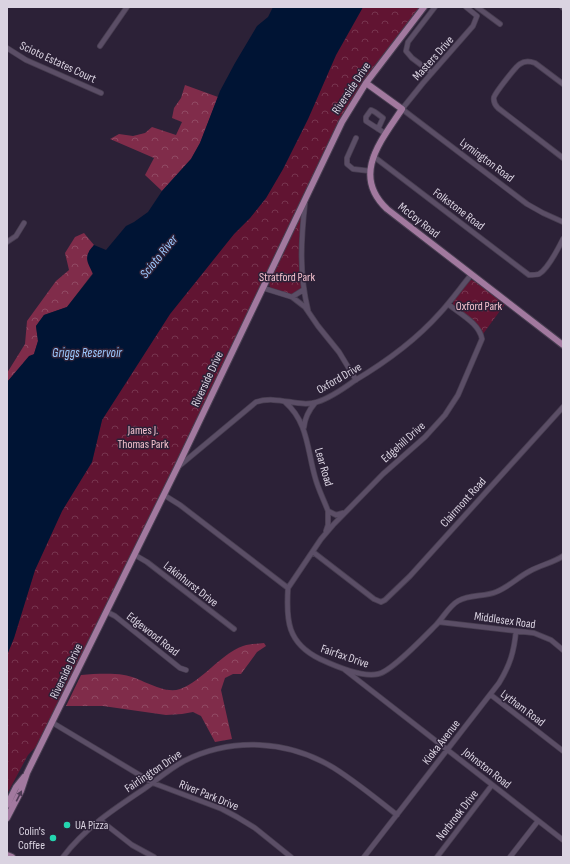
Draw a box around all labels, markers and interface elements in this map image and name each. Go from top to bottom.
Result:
street label: Masters Drive [409,33,457,84]
street label: Scioto Estates Court [17,38,99,87]
street label: Riverside Drive [329,59,374,117]
street label: Lymington Road [457,135,517,186]
street label: Folkstone Road [430,185,487,234]
street label: McCoy Road [395,199,443,241]
water label: Scioto River [136,231,182,282]
park label: Stratford Park [259,270,316,285]
park label: Oxford Park [456,299,503,314]
water label: Griggs Reservoir [52,345,123,361]
street label: Riverside Drive [188,349,227,409]
street label: Oxford Drive [314,359,365,397]
street label: Edgehill Drive [378,419,429,466]
park label: James J. Thomas Park [118,423,169,452]
street label: Lear Road [311,446,336,488]
street label: Clairmont Road [437,474,490,530]
street label: Lakinhurst Drive [160,558,221,610]
street label: Edgewood Road [123,609,182,660]
street label: Middlesex Road [473,609,537,632]
street label: Riverside Drive [47,641,86,701]
street label: Fairfax Drive [319,641,371,672]
street label: Lytham Road [497,687,548,730]
street label: Kioka Avenue [419,717,464,768]
street label: Johnston Road [459,744,514,792]
street label: Fairlington Drive [122,747,185,796]
street label: River Park Drive [177,777,241,814]
street label: Norbrook Drive [433,787,482,844]
one-way arrow [16,790,22,801]
place label: UA Pizza [75,818,109,833]
marker: UA Pizza [62,820,72,830]
place label: Colin's Coffee [18,824,45,853]
marker: Colin's Coffee [48,833,58,843]

